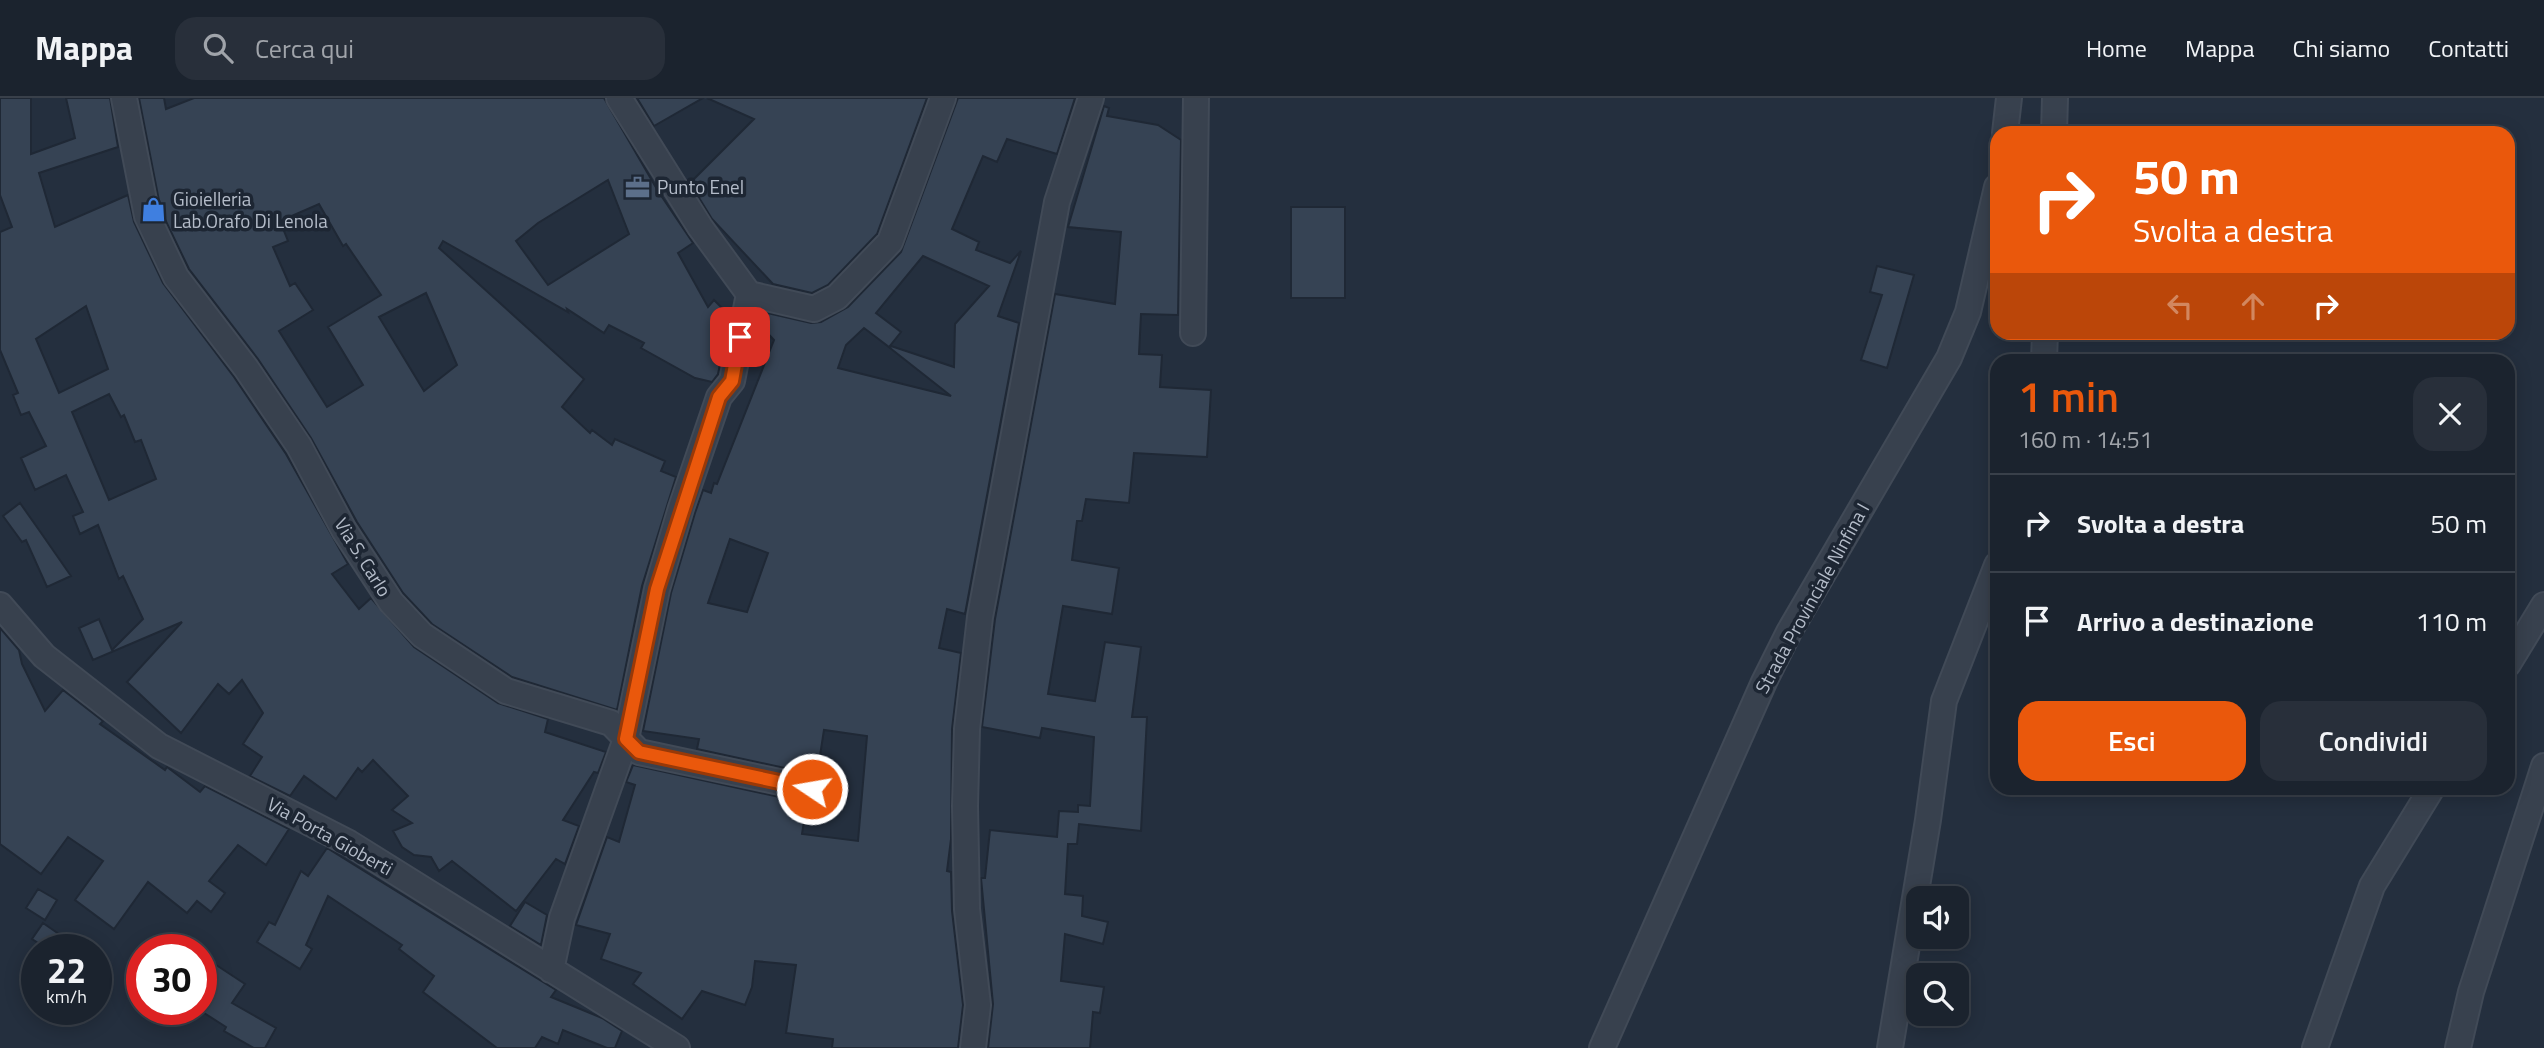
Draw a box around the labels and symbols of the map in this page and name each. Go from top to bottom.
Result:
place label: Punto Enel [657,172,744,201]
office icon: Punto Enel [623,173,651,201]
place label: Gioielleria Lab.Orafo Di Lenola [173,184,328,235]
shop icon: Gioielleria Lab.Orafo Di Lenola [139,196,167,224]
pin [710,307,770,367]
street label: Strada Provinciale Ninfina I [1747,497,1876,698]
street label: Via S. Carlo [328,512,399,602]
position arrow [775,752,849,826]
street label: Via Porta Gioberti [262,789,398,882]
speed limit sign: 30 [126,934,217,1025]

